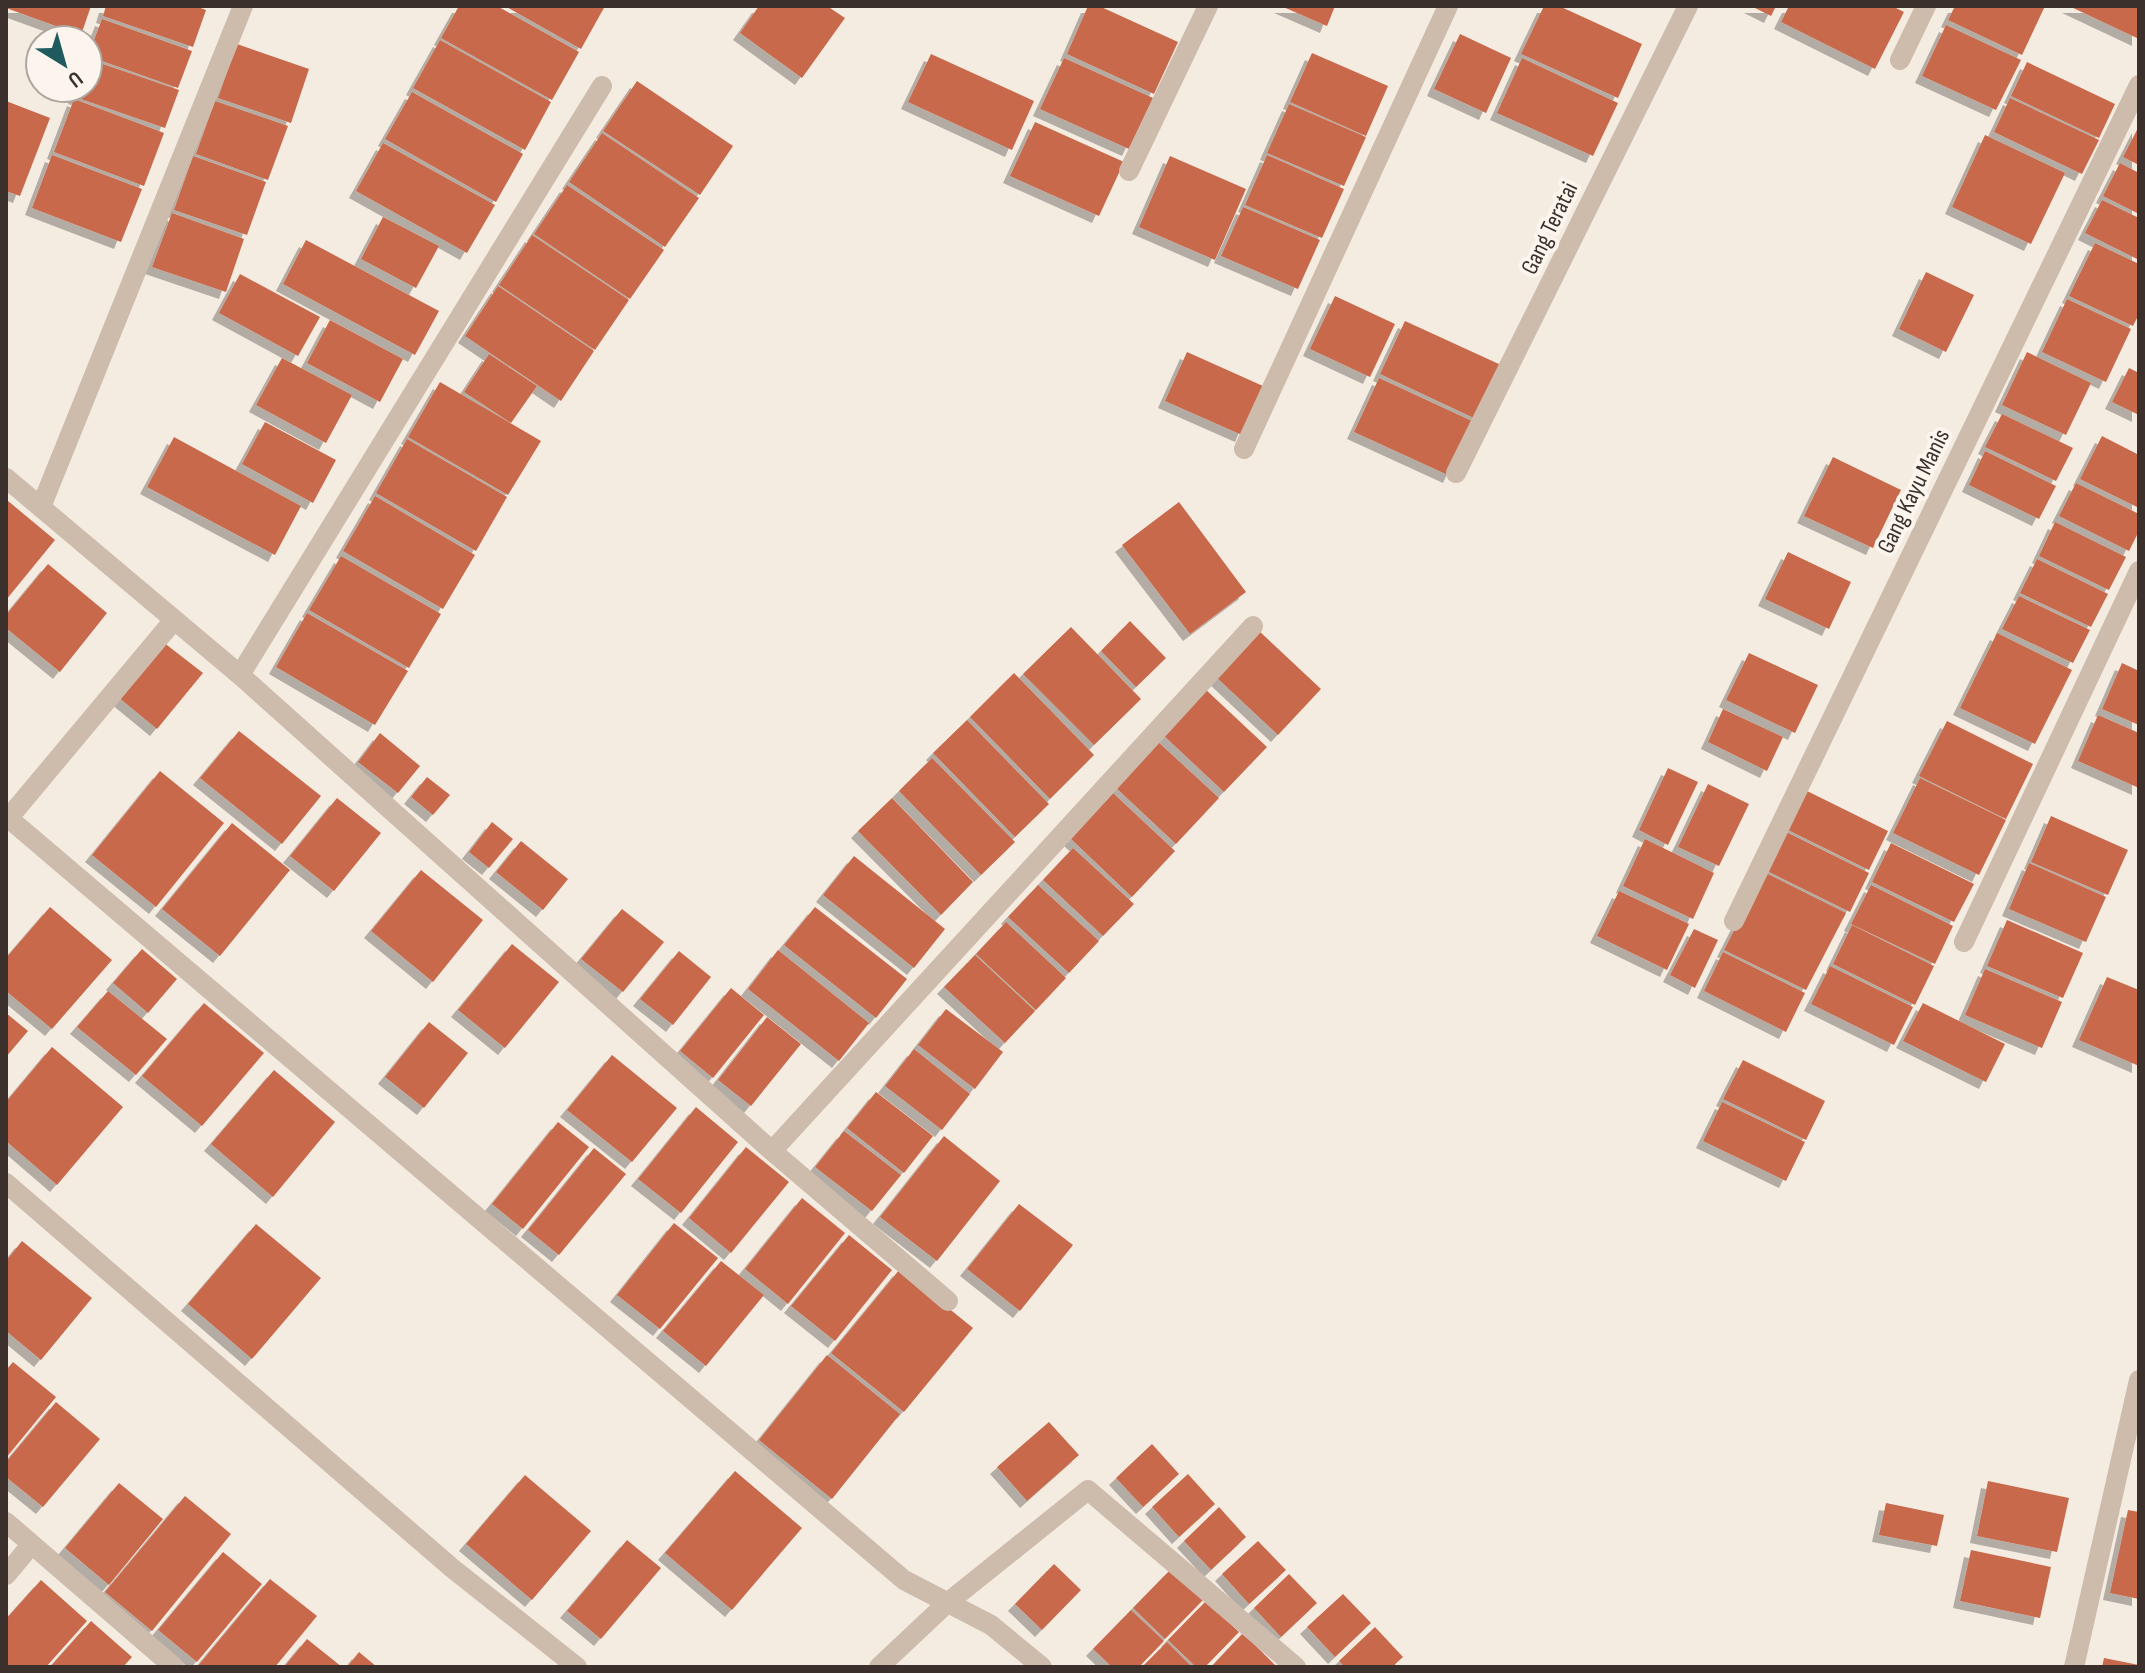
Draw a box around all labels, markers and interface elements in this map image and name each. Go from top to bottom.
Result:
north arrow [24,24,104,104]
text: U [62,65,88,93]
street label: Gang Teratai [1515,177,1584,279]
street label: Gang Kayu Manis [1871,424,1956,558]

